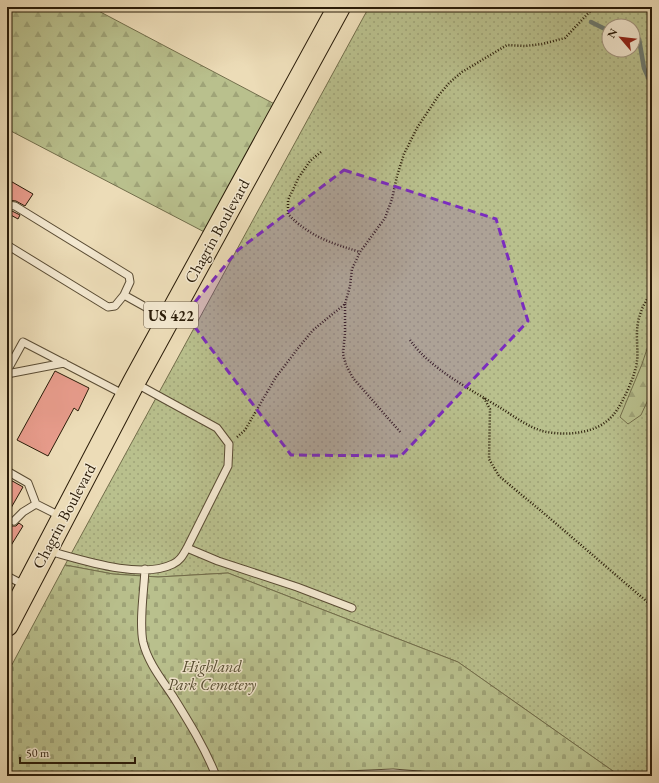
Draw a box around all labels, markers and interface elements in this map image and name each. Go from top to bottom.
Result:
north arrow [601,18,641,58]
text: N [604,26,620,41]
street label: Chagrin Boulevard [180,174,255,287]
road number: US 422 [144,302,198,328]
street label: Chagrin Boulevard [27,459,101,572]
park label: Highland Park Cemetery [168,656,257,695]
scale bar [20,739,135,765]
text: 50 m [26,745,50,761]

